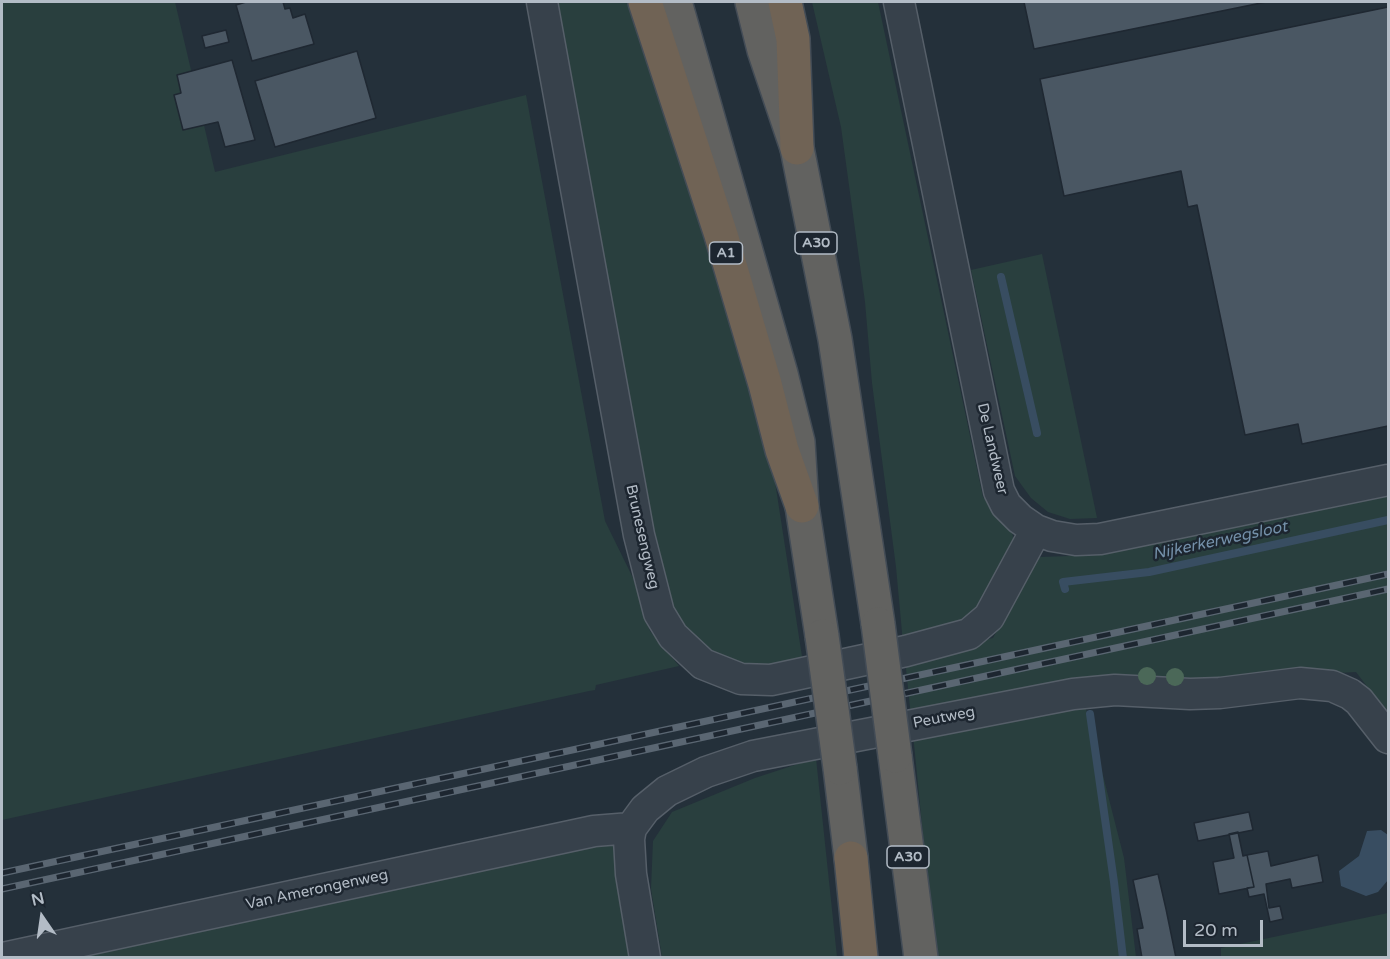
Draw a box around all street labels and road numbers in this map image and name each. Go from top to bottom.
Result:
road number: A30 [795,232,837,254]
road number: A1 [710,242,742,264]
street label: De Landweer [973,401,1011,497]
street label: Brunesengweg [621,483,663,591]
street label: Peutweg [911,703,977,733]
road number: A30 [887,846,929,868]
street label: Van Amerongenweg [244,866,390,914]

